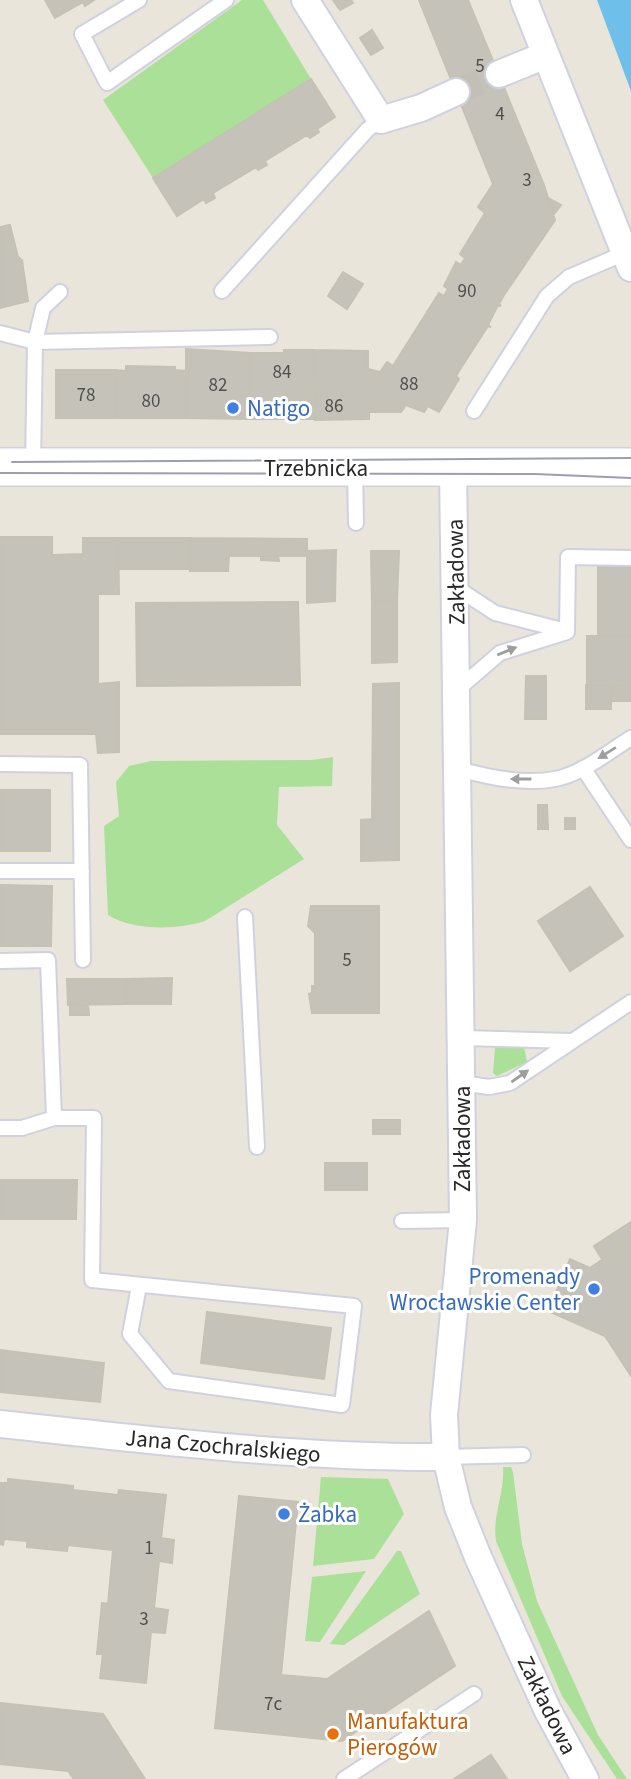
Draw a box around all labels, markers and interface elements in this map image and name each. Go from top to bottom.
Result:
house number: 5 [475,53,485,80]
house number: 4 [495,101,505,128]
house number: 3 [522,167,532,194]
house number: 90 [458,278,476,305]
house number: 84 [273,359,291,386]
house number: 88 [400,371,418,398]
house number: 82 [209,372,227,399]
house number: 78 [77,382,95,409]
house number: 80 [142,388,160,415]
place label: Natigo [247,392,310,425]
house number: 86 [325,393,343,420]
marker: Natigo [225,400,241,416]
street label: Trzebnicka [264,452,368,485]
street label: Zakładowa [439,518,473,626]
one-way arrow [497,646,518,657]
one-way arrow [598,746,617,759]
one-way arrow [510,773,532,785]
house number: 5 [342,947,352,974]
one-way arrow [511,1069,529,1083]
street label: Zakładowa [446,1086,479,1192]
place label: Promenady Wrocławskie Center [390,1260,581,1319]
marker: Promenady Wrocławskie Center [586,1281,602,1297]
street label: Jana Czochralskiego [124,1421,322,1471]
place label: Żabka [298,1498,357,1531]
marker: Żabka [276,1506,292,1522]
house number: 1 [144,1535,154,1562]
house number: 3 [139,1606,149,1633]
street label: Zakładowa [509,1650,585,1760]
house number: 7c [264,1691,282,1718]
place label: Manufaktura Pierogów [347,1705,468,1764]
marker: Manufaktura Pierogów [325,1726,341,1742]

